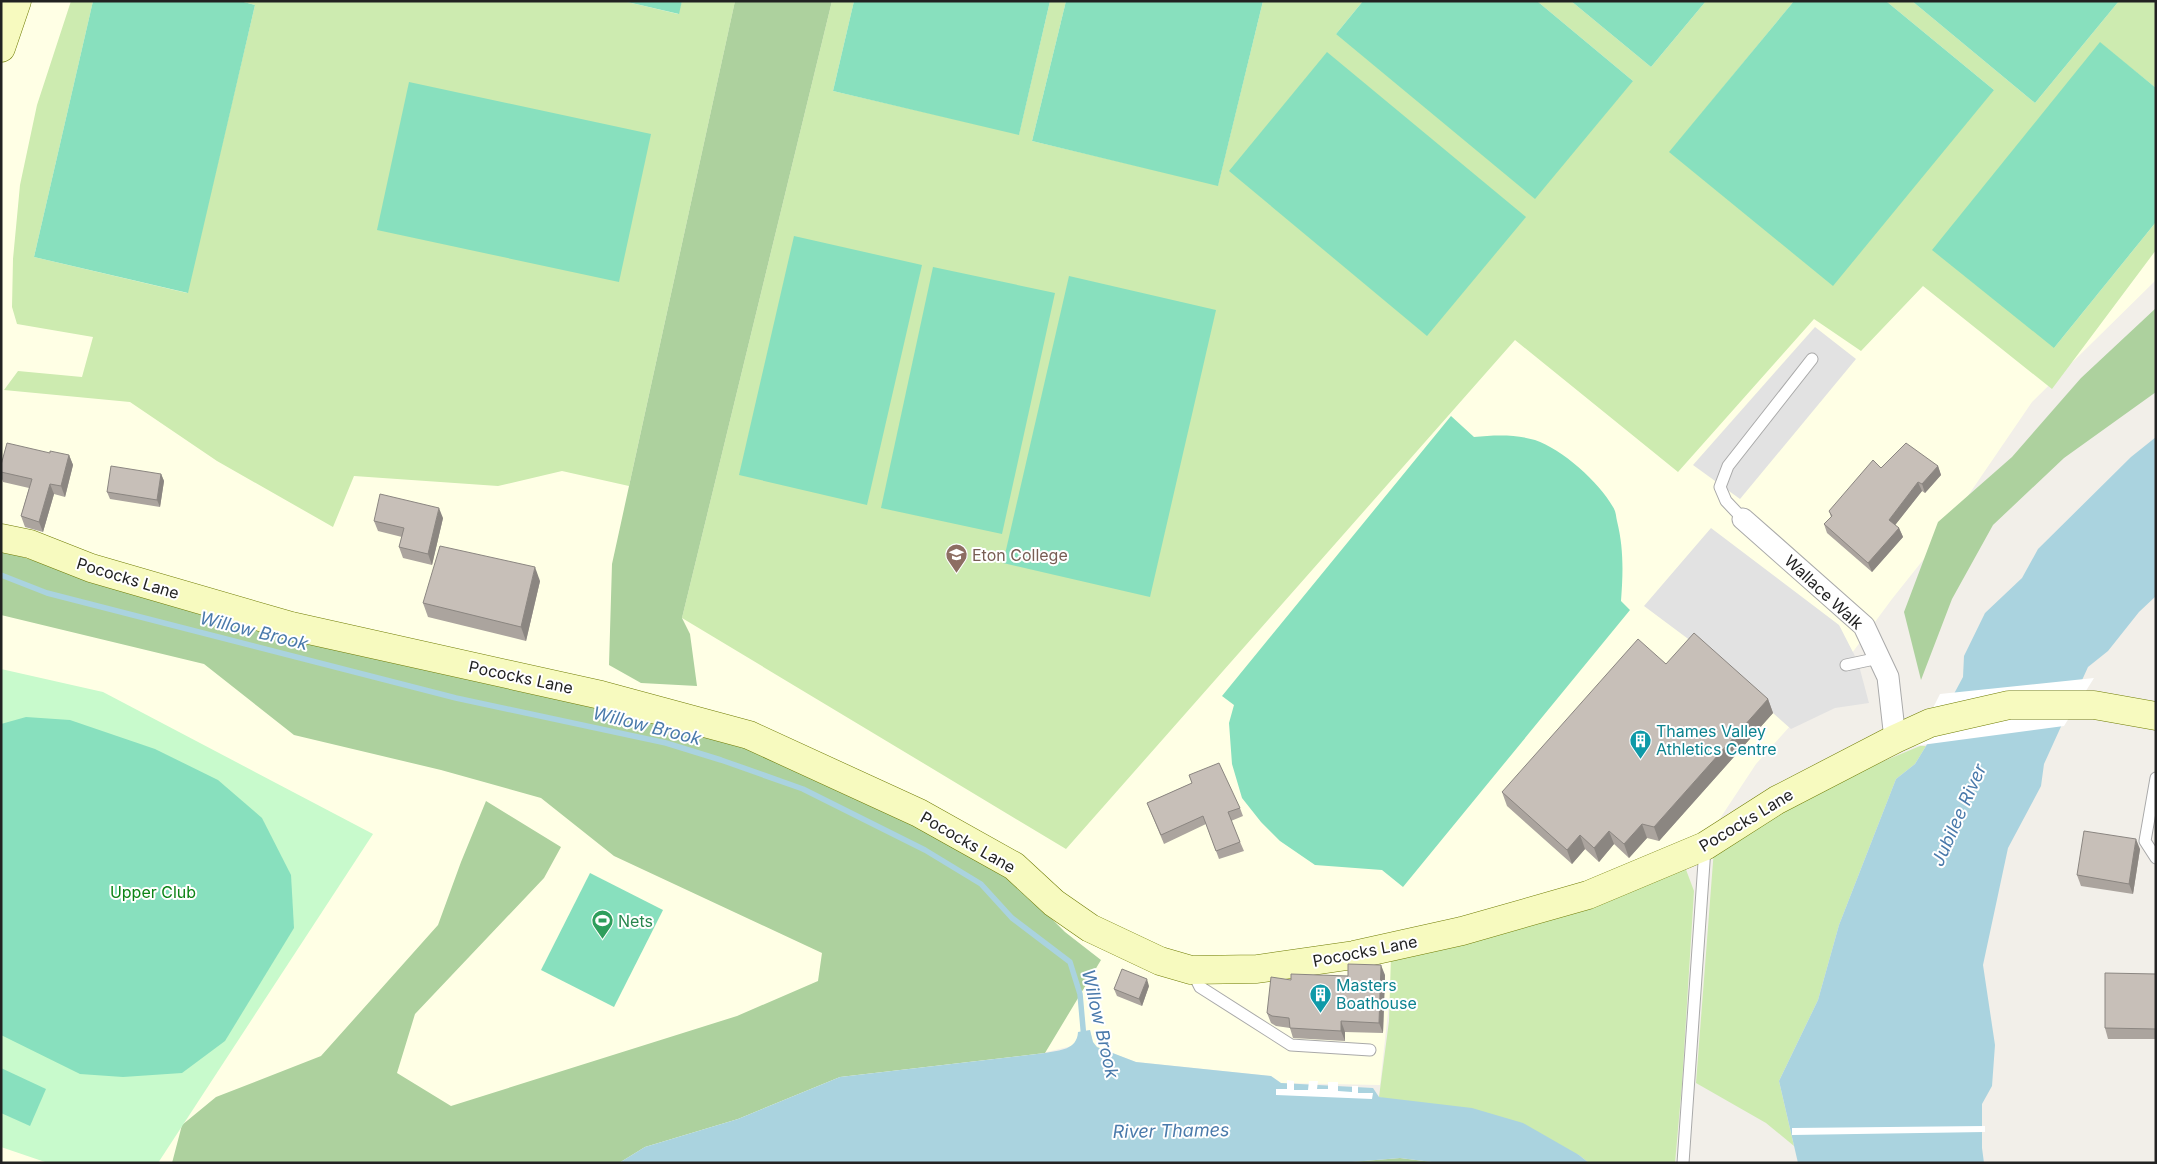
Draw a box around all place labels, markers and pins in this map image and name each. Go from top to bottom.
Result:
school or university icon: Eton College [944,543,968,574]
place label: Eton College [972,545,1068,565]
place label: Thames Valley Athletics Centre [1656,721,1777,759]
building icon: Thames Valley Athletics Centre [1628,728,1652,759]
sports icon: Nets [590,909,614,940]
place label: Nets [618,911,653,931]
place label: Masters Boathouse [1336,975,1417,1013]
building icon: Masters Boathouse [1308,982,1332,1013]

